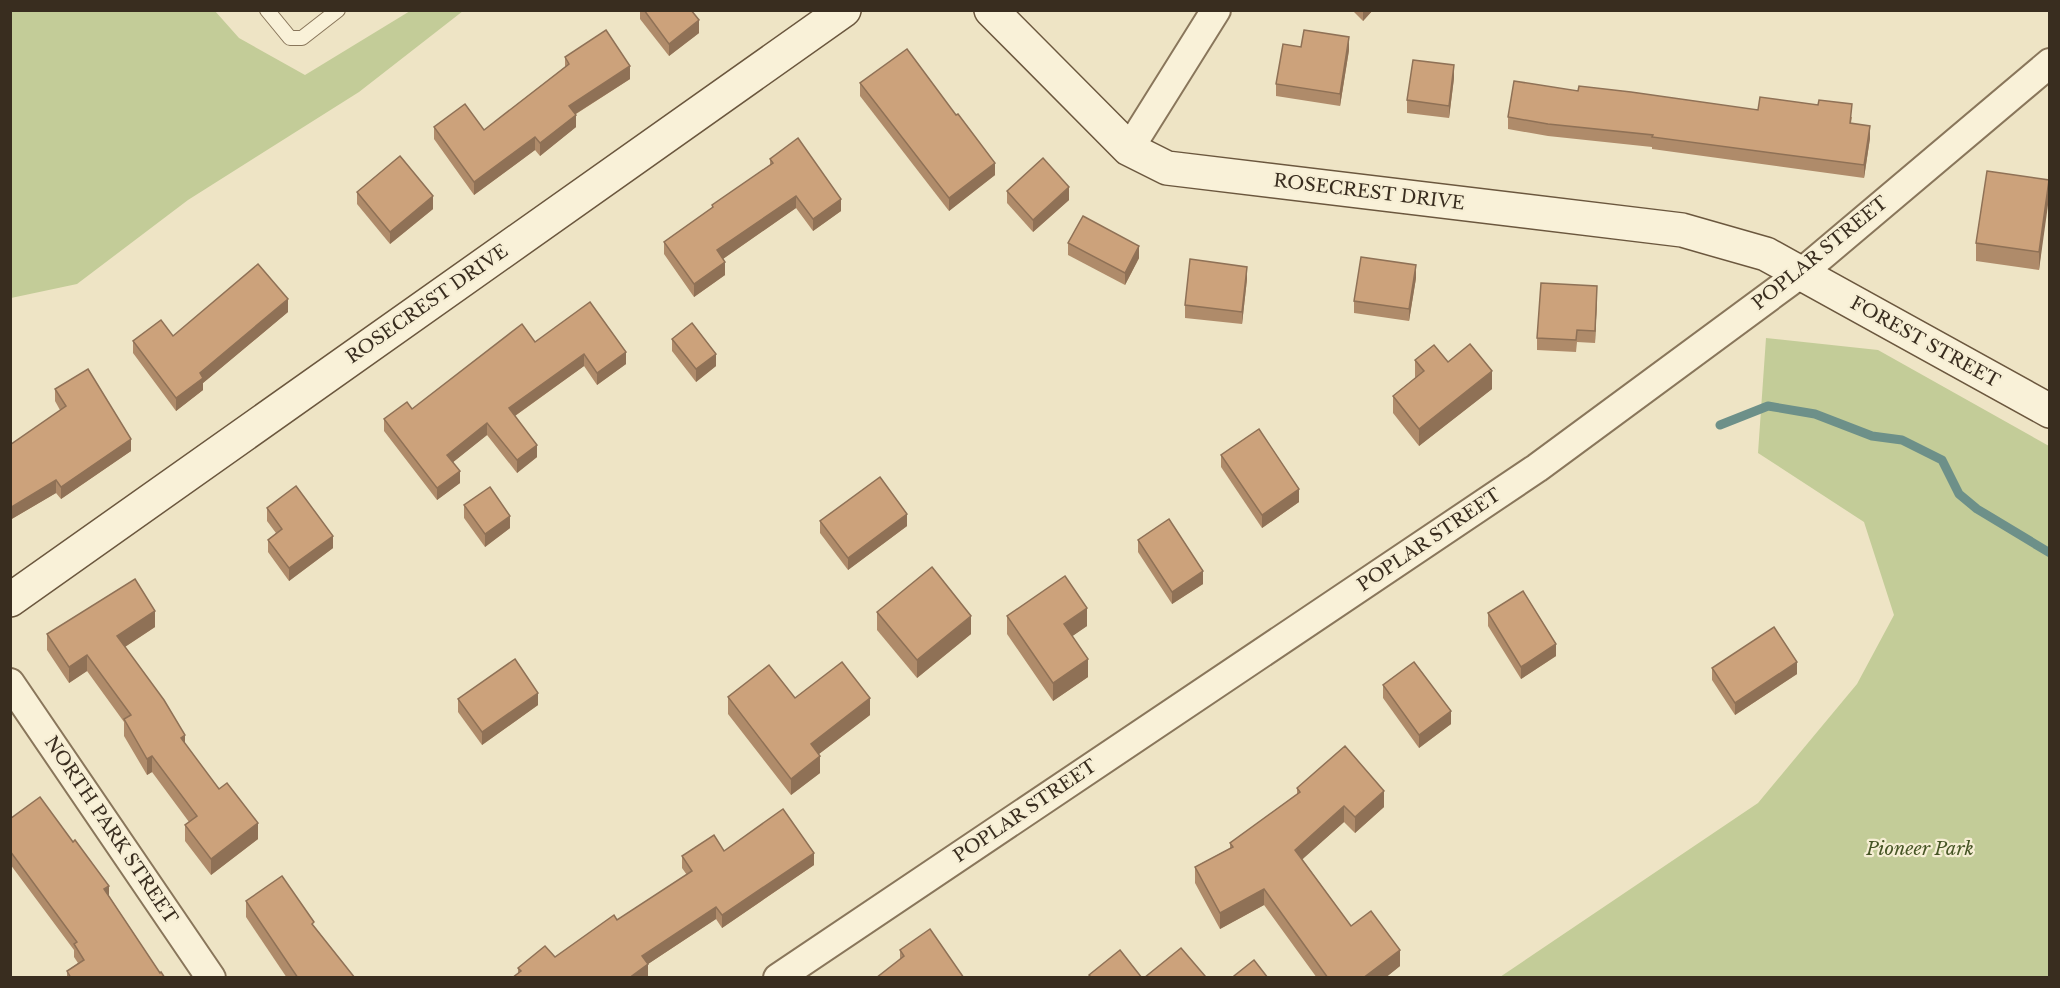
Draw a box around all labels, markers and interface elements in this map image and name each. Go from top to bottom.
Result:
street label: ROSECREST DRIVE [1272,169,1466,215]
street label: POPLAR STREET [1748,191,1893,314]
street label: ROSECREST DRIVE [342,240,512,368]
street label: FOREST STREET [1846,292,2004,392]
street label: POPLAR STREET [1353,484,1505,596]
street label: NORTH PARK STREET [40,732,182,928]
street label: POPLAR STREET [949,755,1101,867]
park label: Pioneer Park [1865,838,1974,860]

